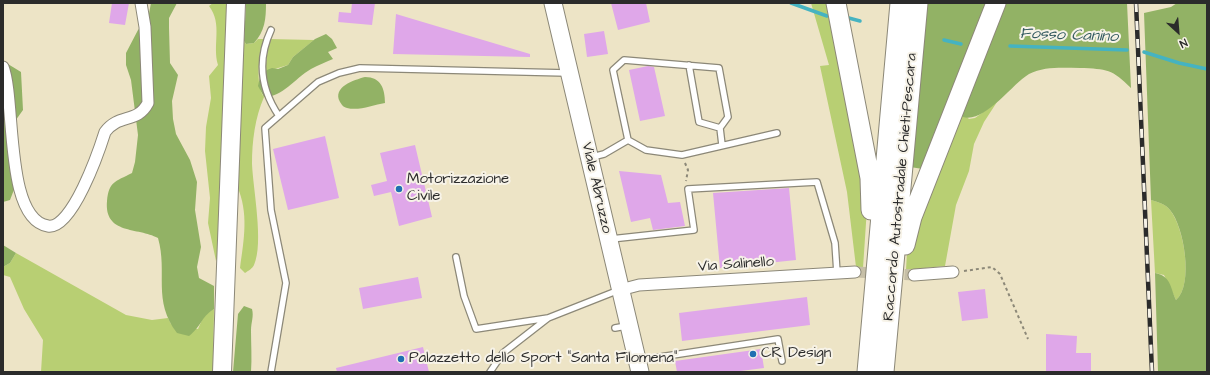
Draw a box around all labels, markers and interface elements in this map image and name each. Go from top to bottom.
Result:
north arrow [1158,12,1198,52]
water label: Fosso Canino [1019,25,1119,47]
text: N [1177,35,1190,51]
street label: Raccordo Autostradale Chieti-Pescara [880,52,922,322]
street label: Viale Abruzzo [577,141,615,235]
place label: Motorizzazione Civile [407,171,509,206]
marker: Motorizzazione Civile [394,184,404,194]
street label: Via Salinello [697,253,775,277]
place label: CR Design [761,345,831,363]
marker: CR Design [748,349,758,359]
place label: Palazzetto dello Sport "Santa Filomena" [409,350,677,368]
marker: Palazzetto dello Sport "Santa Filomena" [396,354,406,364]

